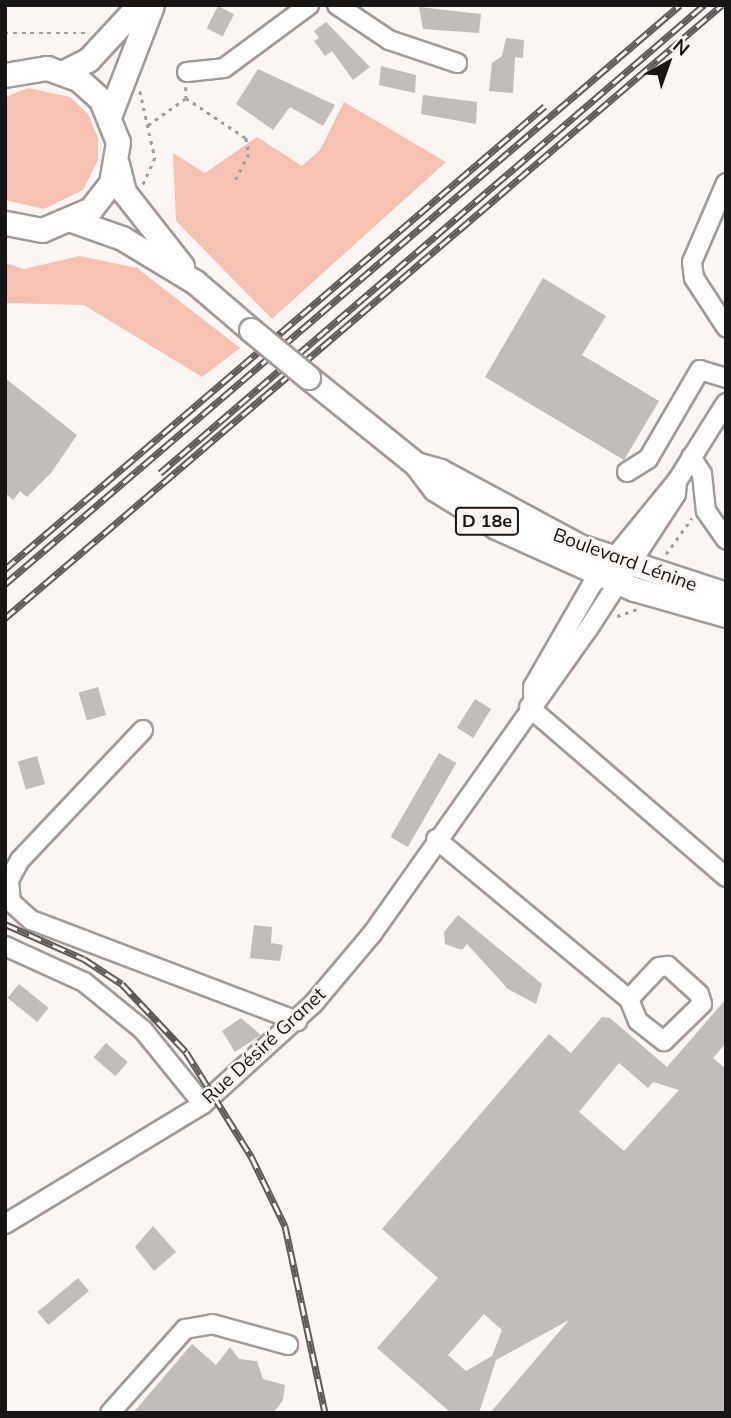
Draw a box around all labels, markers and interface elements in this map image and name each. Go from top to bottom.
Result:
north arrow [633,28,703,98]
text: N [668,33,695,61]
road number: D 18e [454,506,520,536]
street label: Boulevard Lénine [550,523,700,597]
street label: Rue Désiré Granet [198,983,330,1109]

